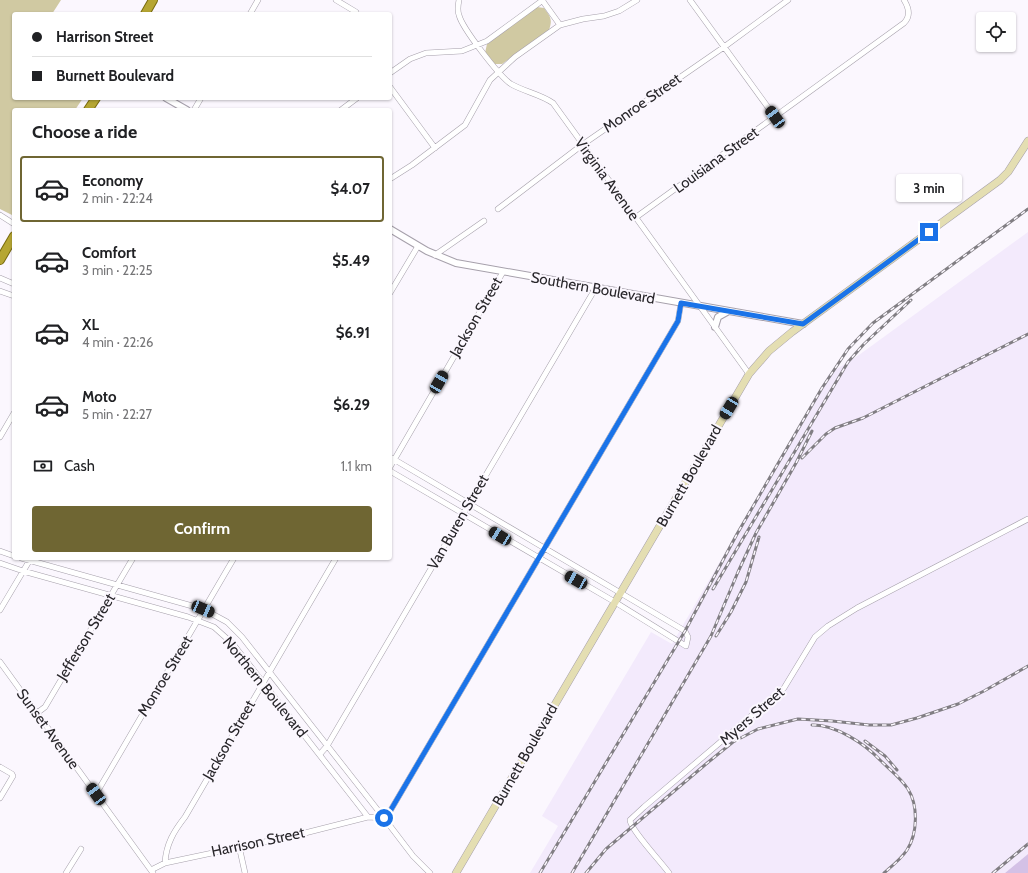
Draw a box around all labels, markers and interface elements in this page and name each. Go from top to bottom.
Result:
map controls [976,12,1016,52]
button: locate [976,12,1016,52]
text: Harrison Street [56,28,153,46]
text: Burnett Boulevard [56,67,174,85]
street label: Monroe Street [600,70,684,136]
car [763,104,787,130]
text: Choose a ride [32,121,137,143]
street label: Louisiana Street [670,123,762,197]
street label: Virginia Avenue [571,134,643,224]
icon: car [34,171,70,207]
text: Economy [82,172,143,190]
callout: 3 min [896,174,962,202]
text: $4.07 [331,180,370,198]
text: 3 min [913,180,945,196]
text: 2 min · 22:24 [82,190,153,206]
route end [920,223,938,241]
icon: car [34,243,70,279]
text: Comfort [82,244,136,262]
text: $5.49 [332,252,370,270]
text: 3 min · 22:25 [82,262,153,278]
street label: Southern Boulevard [530,268,656,308]
street label: Jackson Street [445,274,506,361]
icon: car [34,315,70,351]
text: XL [82,316,99,334]
text: $6.91 [336,324,370,342]
text: 4 min · 22:26 [82,334,153,350]
car [428,369,450,395]
icon: car [34,387,70,423]
text: Moto [82,388,116,406]
car [718,395,740,421]
text: $6.29 [333,396,370,414]
text: 5 min · 22:27 [82,406,152,422]
street label: Burnett Boulevard [653,422,725,530]
icon: cash [32,455,54,477]
text: Cash [64,457,95,475]
text: 1.1 km [341,458,372,474]
street label: Van Buren Street [424,471,492,573]
button: Confirm [32,506,372,552]
car [487,525,513,547]
car [563,569,589,591]
street label: Jefferson Street [52,590,119,685]
car [190,599,216,619]
street label: Monroe Street [134,632,196,720]
street label: Northern Boulevard [219,633,311,741]
street label: Myers Street [716,683,788,749]
street label: Sunset Avenue [13,685,83,773]
street label: Jackson Street [198,697,259,784]
street label: Burnett Boulevard [489,701,561,809]
car [84,781,108,807]
route start [375,809,393,827]
street label: Harrison Street [210,823,306,861]

